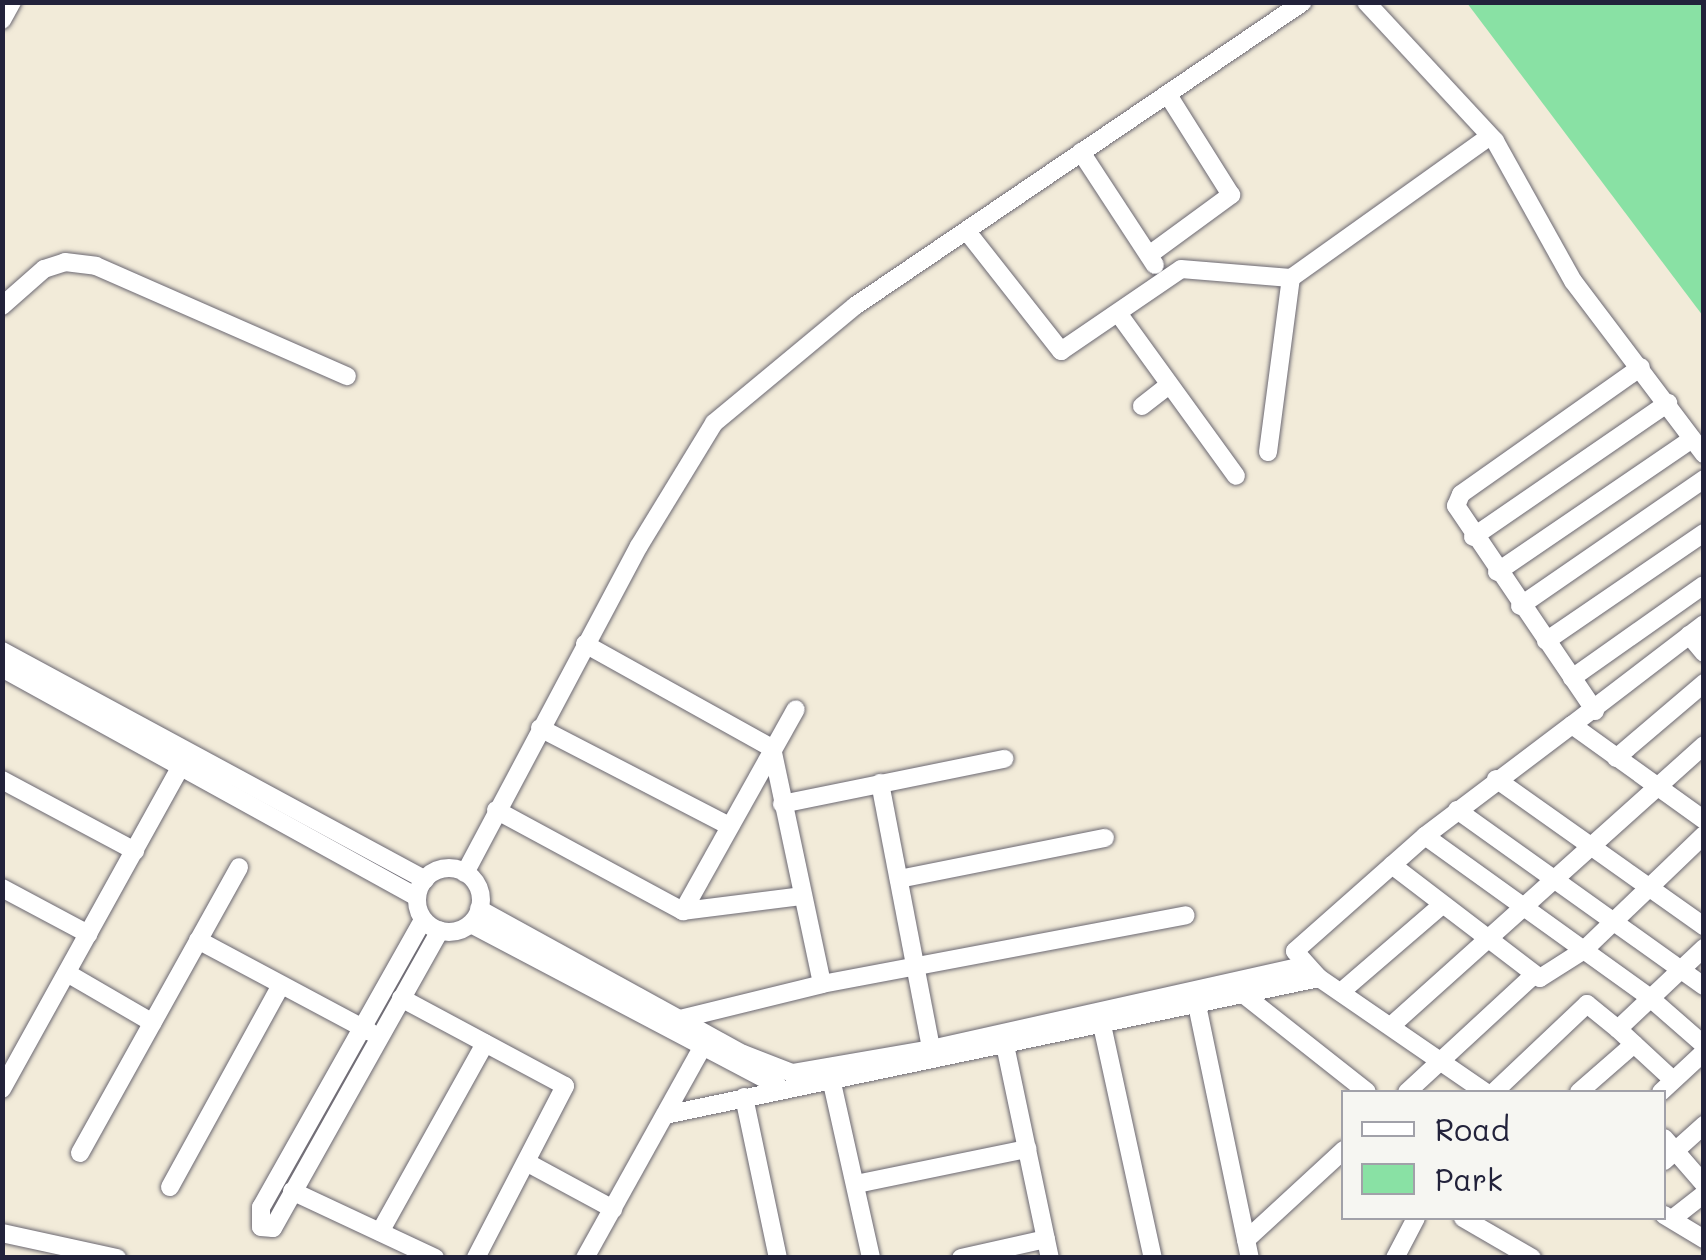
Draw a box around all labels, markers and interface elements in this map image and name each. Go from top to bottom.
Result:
legend [1341,1090,1666,1220]
text: Road [1435,1109,1510,1149]
text: Park [1435,1159,1503,1199]

